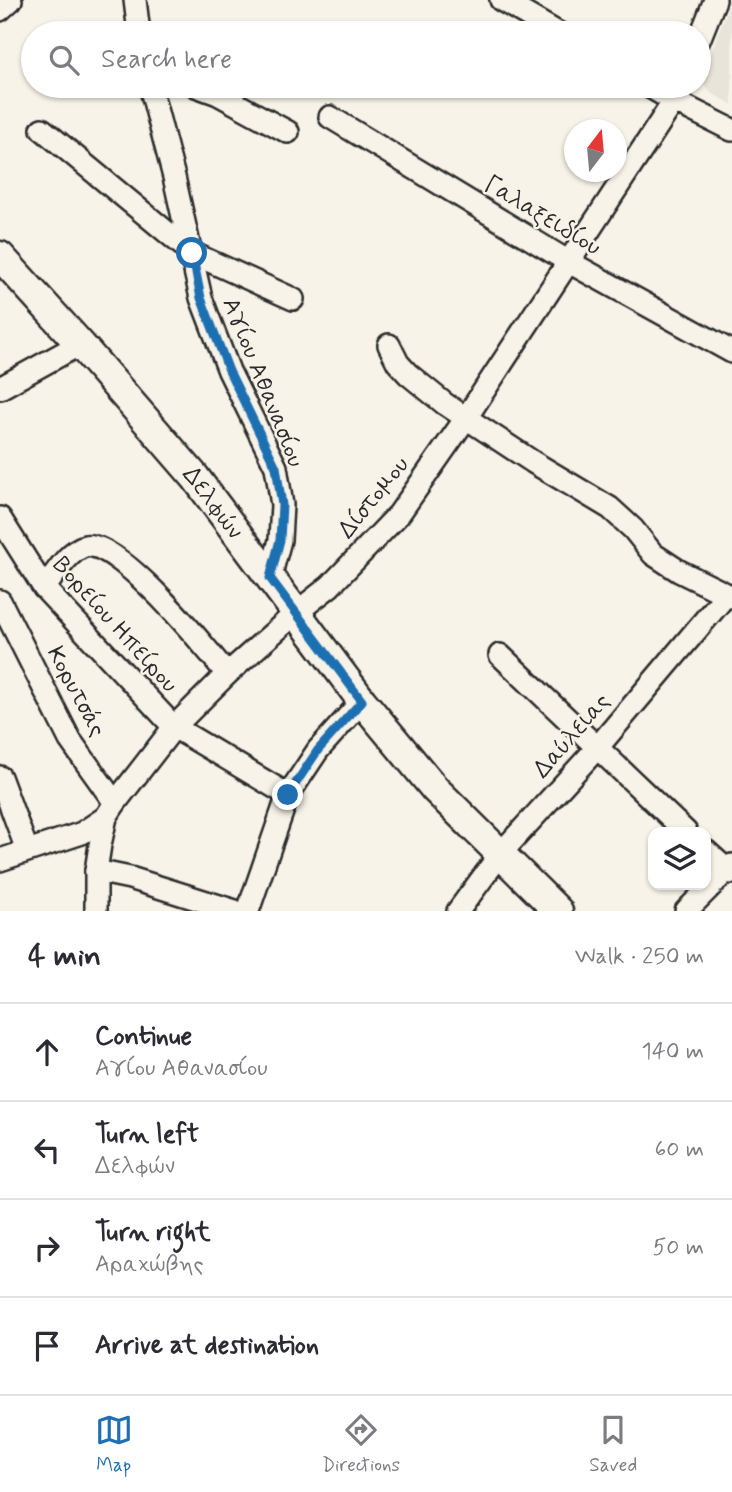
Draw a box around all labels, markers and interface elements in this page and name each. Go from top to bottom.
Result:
search box [21,21,711,98]
icon: search [45,41,83,79]
text: Search here [101,43,232,77]
north arrow [564,119,627,182]
street label: Γαλαξειδίου [478,169,607,263]
route start [176,237,207,268]
street label: Αγίου Αθανασίου [215,293,311,472]
street label: Δίστομου [332,450,417,545]
street label: Δελφών [175,460,250,546]
street label: Βορείου Ηπείρου [46,550,184,700]
street label: Κορυτσάς [39,641,112,742]
street label: Δαύλειας [527,687,618,785]
route end [272,779,303,810]
map controls [648,827,711,890]
button: layers [648,827,711,890]
text: 4 min [28,937,101,976]
text: Walk · 250 m [575,942,704,972]
text: Continue [95,1020,192,1054]
icon: ahead [28,1033,66,1071]
text: 140 m [641,1037,704,1067]
text: Αγίου Αθανασίου [95,1054,268,1084]
text: Turn left [95,1118,199,1152]
icon: left [28,1131,66,1169]
text: 60 m [655,1135,704,1165]
text: Δελφών [95,1152,175,1182]
text: Turn right [95,1216,211,1250]
icon: right [28,1229,66,1267]
text: 50 m [653,1233,704,1263]
text: Αραχώβης [95,1250,204,1280]
icon: arrive [28,1327,66,1365]
text: Arrive at destination [95,1329,319,1363]
tab: Map [95,1411,133,1478]
tab: Directions [322,1411,400,1478]
tab: Saved [589,1411,637,1478]

